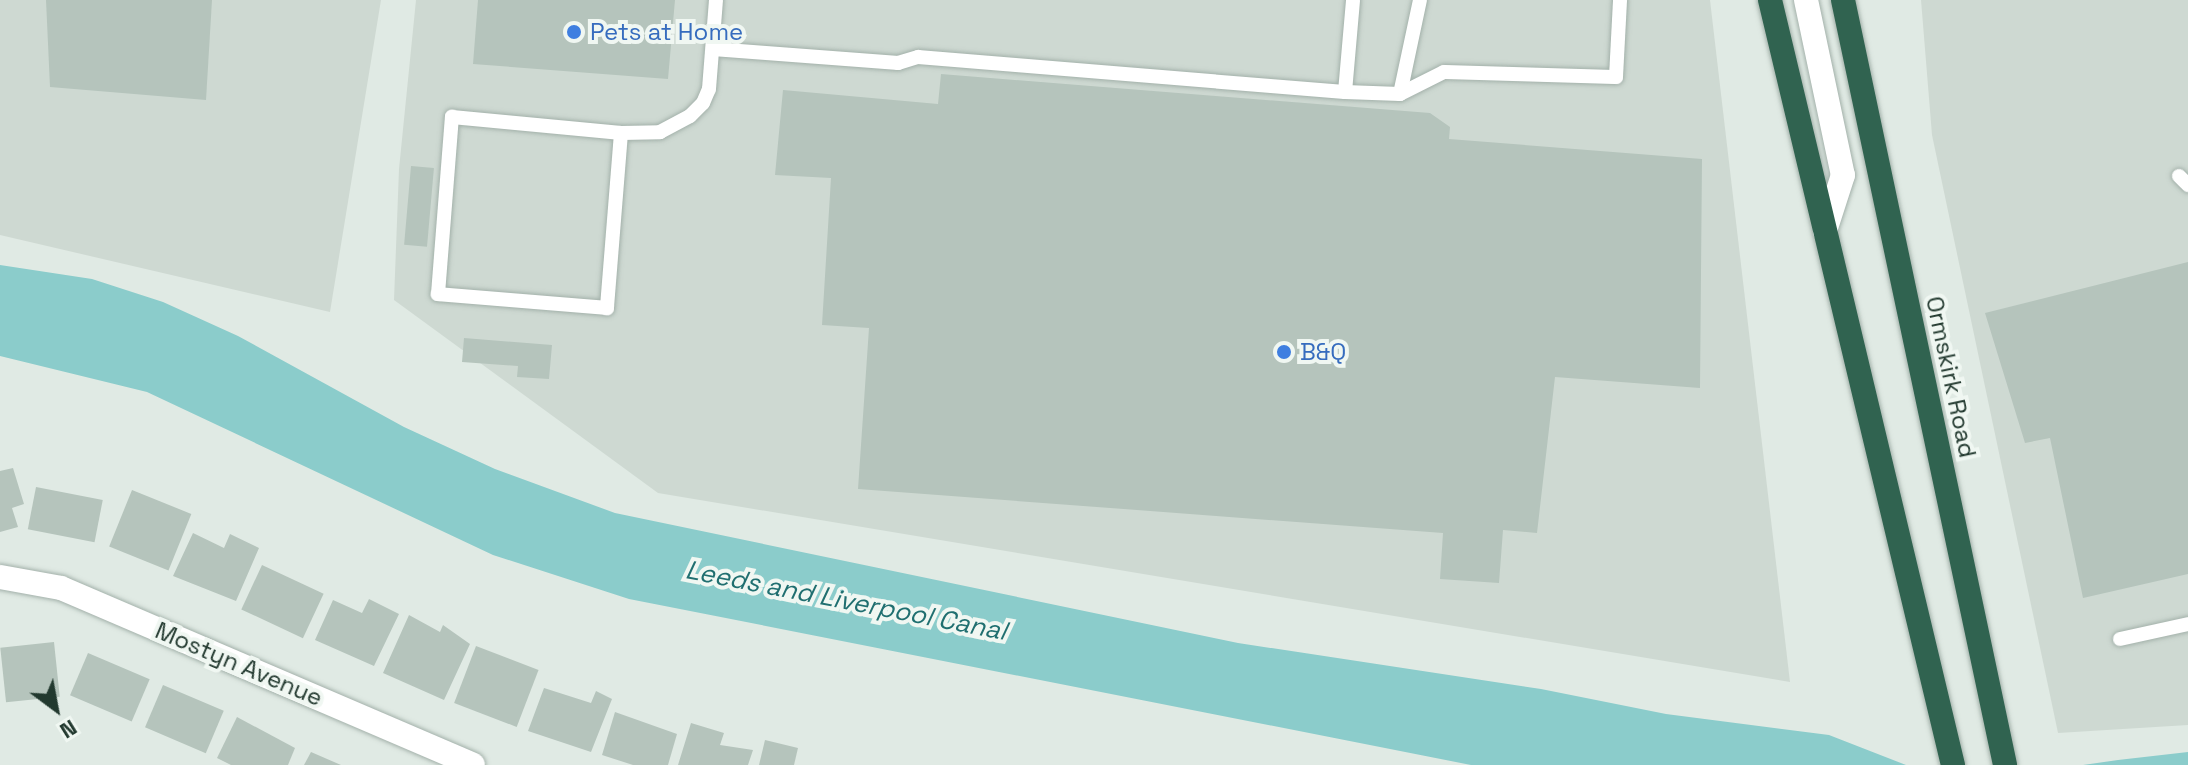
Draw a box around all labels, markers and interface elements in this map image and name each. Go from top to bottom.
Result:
place label: Pets at Home [590,18,743,46]
marker: Pets at Home [565,23,583,41]
street label: Ormskirk Road [1920,294,1982,460]
place label: B&Q [1300,338,1346,366]
marker: B&Q [1275,343,1293,361]
water label: Leeds and Liverpool Canal [683,555,1009,647]
street label: Mostyn Avenue [151,616,327,712]
north arrow [16,669,96,749]
text: N [55,714,82,745]

